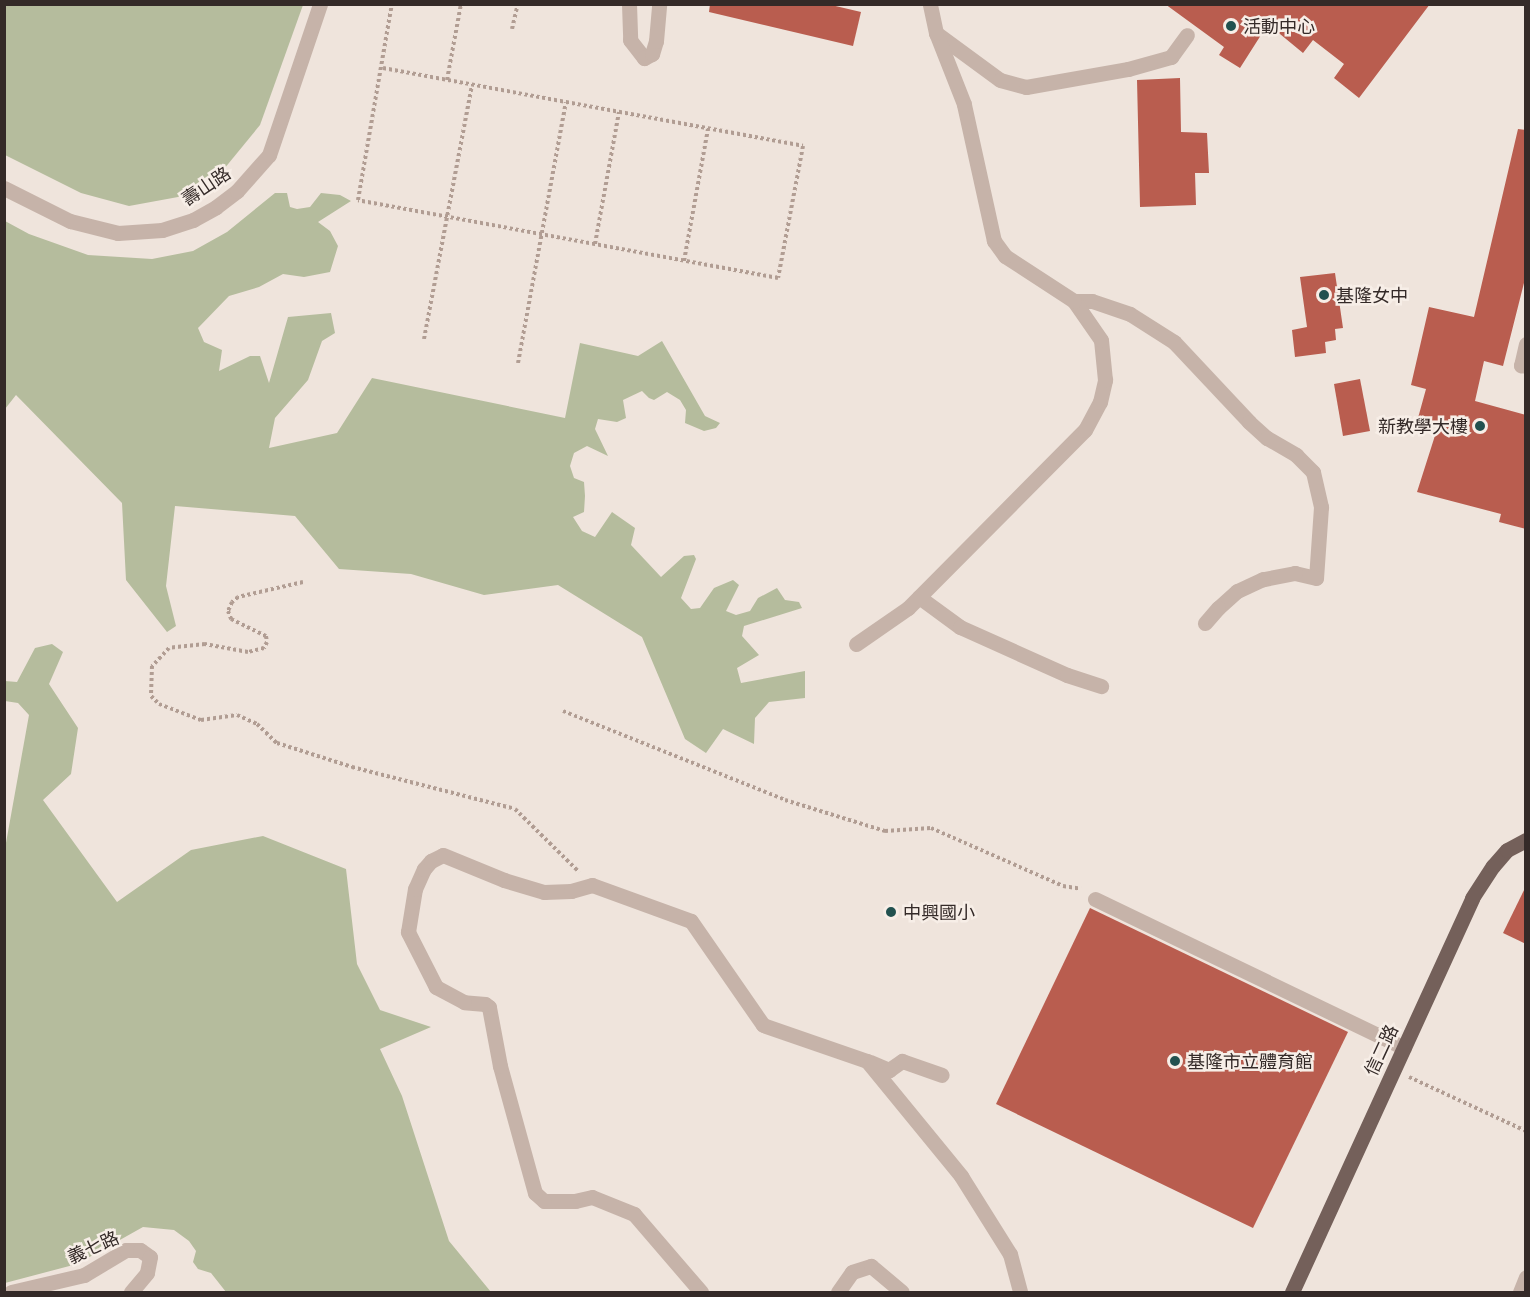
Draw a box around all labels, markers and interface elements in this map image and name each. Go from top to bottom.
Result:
place label: 活動中心 [1243,15,1315,37]
marker: 活動中心 [1224,19,1238,33]
street label: 壽山路 [178,162,234,210]
place label: 基隆女中 [1336,284,1408,306]
marker: 基隆女中 [1317,288,1331,302]
place label: 新教學大樓 [1378,415,1468,437]
marker: 新教學大樓 [1473,419,1487,433]
place label: 中興國小 [903,901,975,923]
marker: 中興國小 [884,905,898,919]
street label: 信二路 [1360,1021,1402,1079]
place label: 基隆市立體育館 [1187,1050,1313,1072]
marker: 基隆市立體育館 [1168,1054,1182,1068]
street label: 義七路 [64,1226,122,1268]

